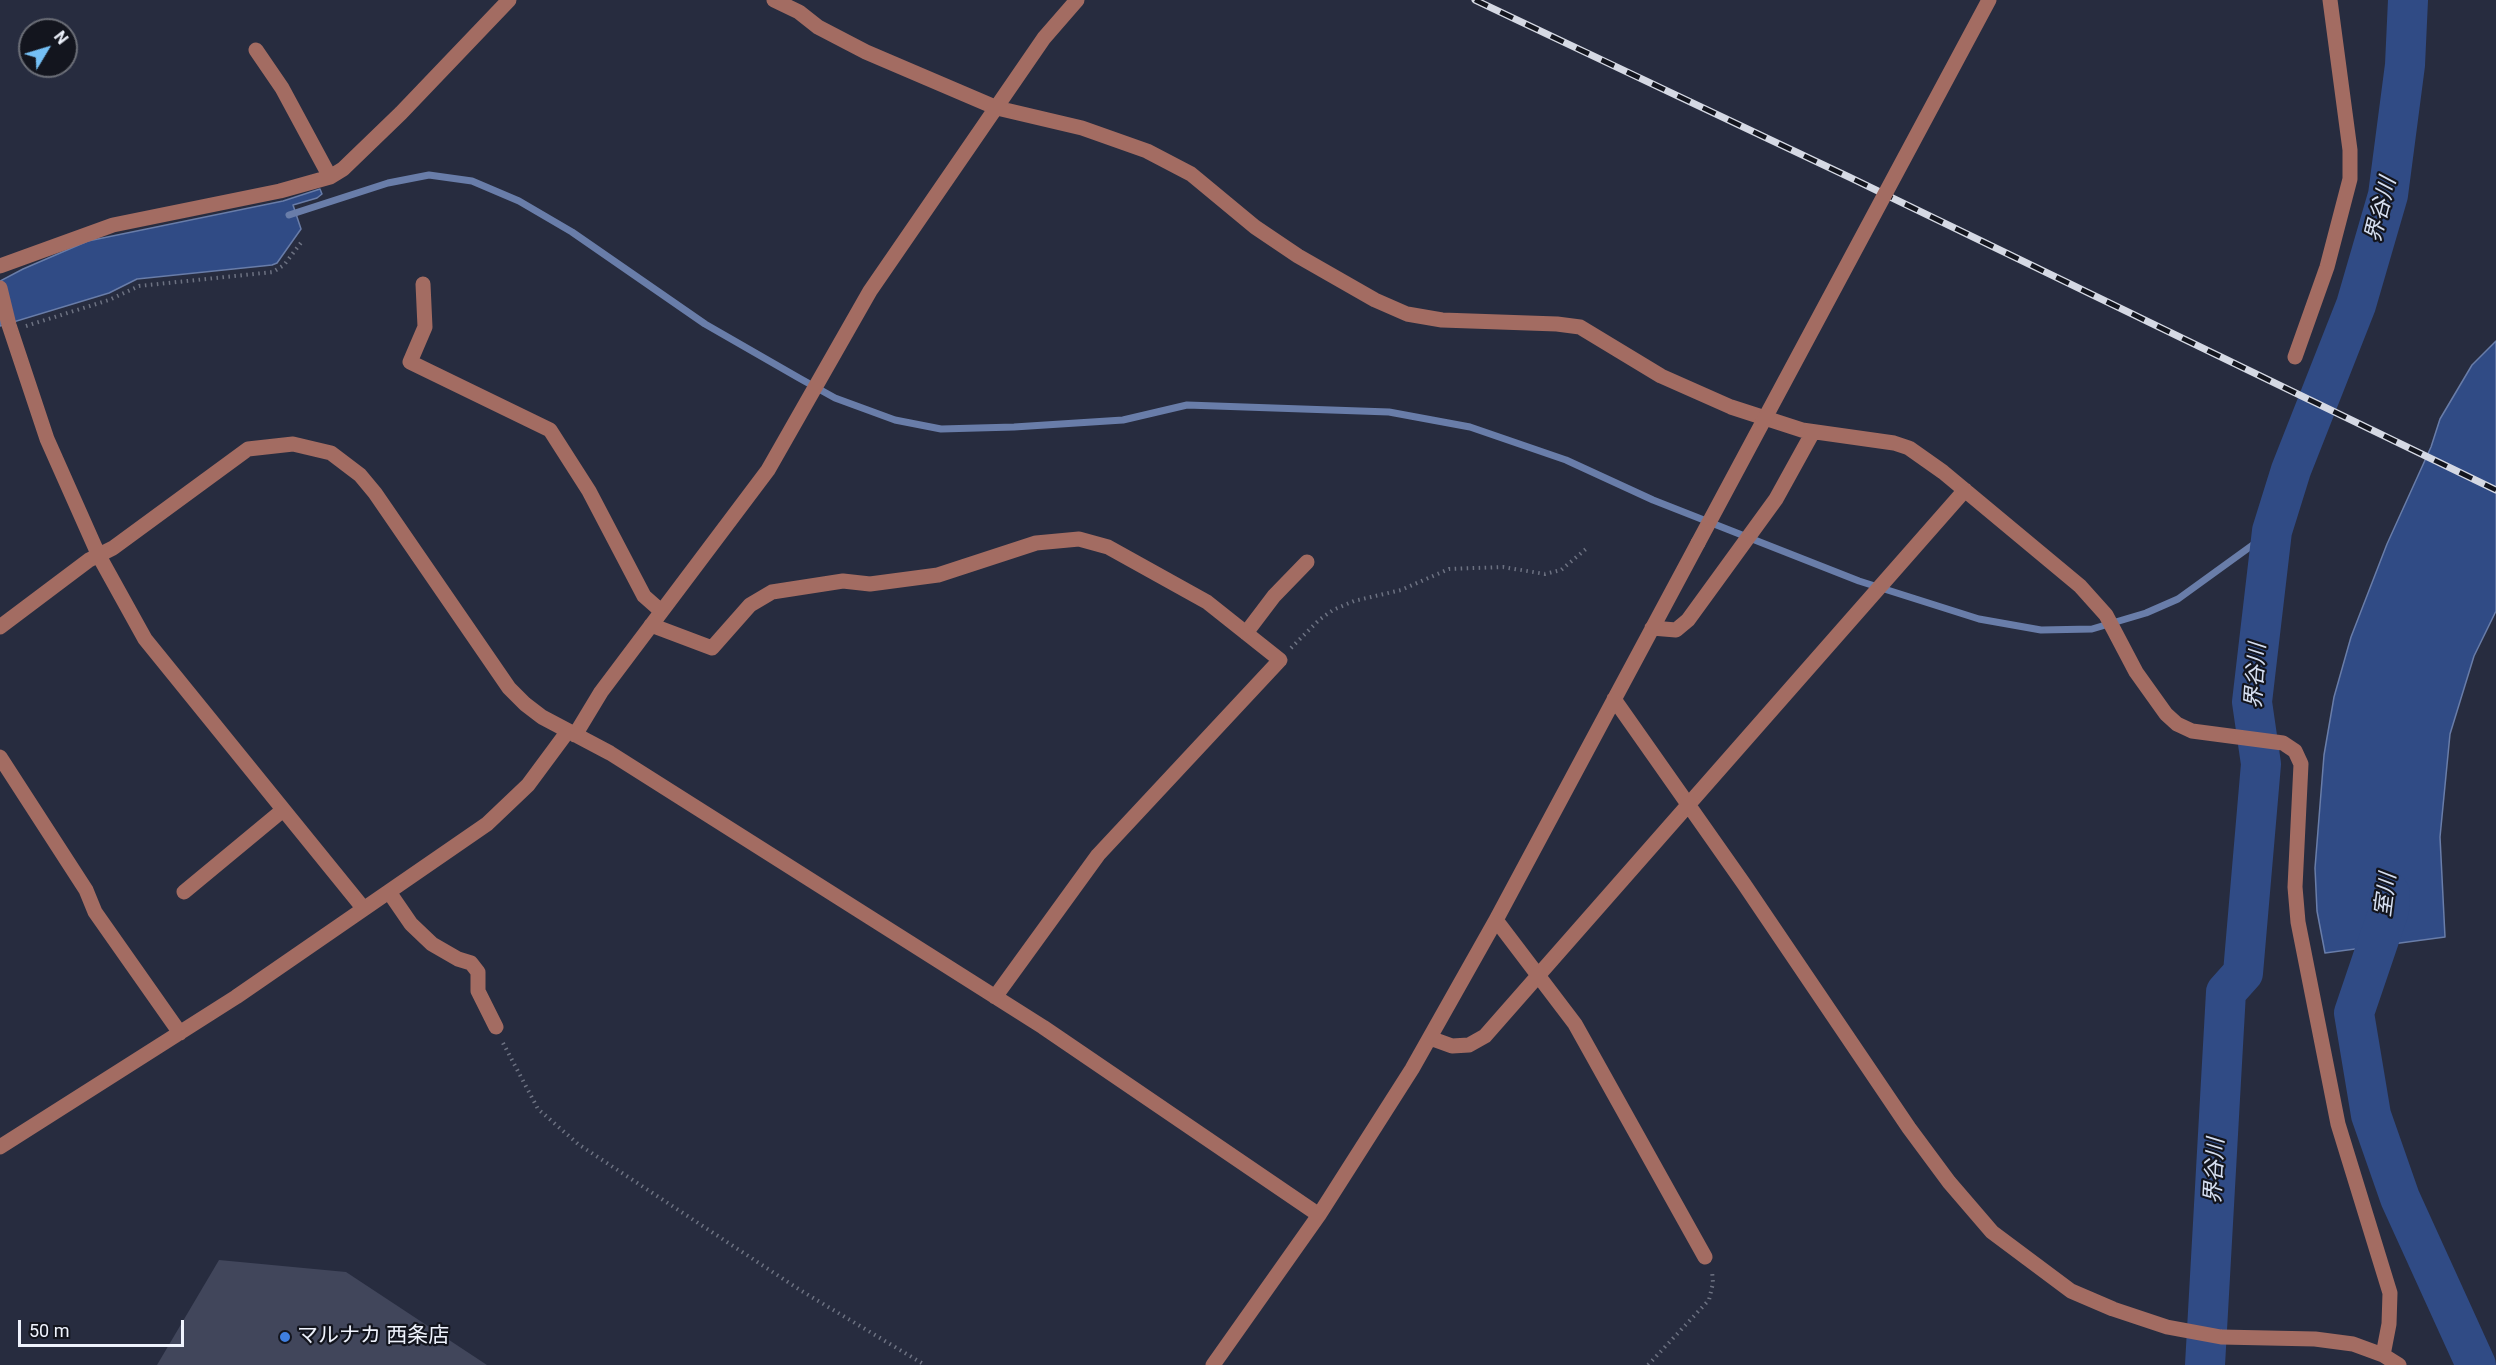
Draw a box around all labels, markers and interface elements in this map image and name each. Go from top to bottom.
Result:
north arrow [18,18,78,78]
text: N [50,28,72,48]
water label: 界谷川 [2361,175,2403,245]
water label: 界谷川 [2242,642,2272,710]
water label: 室川 [2371,872,2403,918]
water label: 界谷川 [2201,1137,2231,1205]
scale bar [21,1308,188,1346]
text: 50 m [29,1320,69,1341]
place label: マルナカ 西条店 [297,1324,449,1350]
marker: マルナカ 西条店 [278,1330,292,1344]

